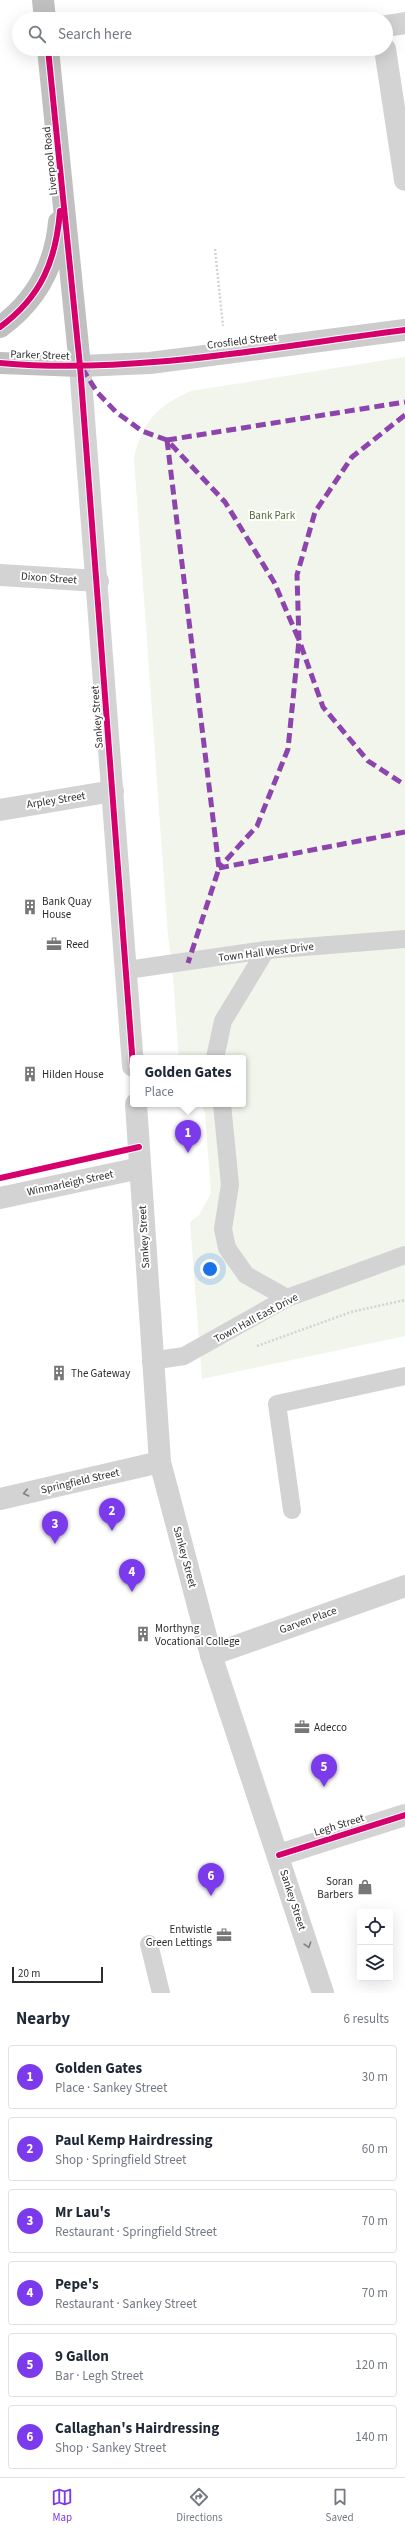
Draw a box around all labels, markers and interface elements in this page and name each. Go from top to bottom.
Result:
search box [12,12,393,56]
icon: search [26,23,48,45]
text: Search here [58,24,132,45]
street label: Liverpool Road [39,126,61,196]
street label: Crosfield Street [206,329,278,353]
street label: Parker Street [10,346,70,364]
park label: Bank Park [249,508,296,523]
street label: Dixon Street [21,569,78,587]
street label: Sankey Street [87,685,107,749]
street label: Arpley Street [26,788,87,812]
place label: Bank Quay House [42,894,92,922]
building icon: Bank Quay House [21,898,39,916]
office icon: Reed [45,935,63,953]
place label: Reed [66,937,89,952]
street label: Town Hall West Drive [217,939,315,965]
popup [130,1055,246,1107]
text: Golden Gates [144,1062,232,1083]
building icon: Hilden House [21,1065,39,1083]
place label: Hilden House [42,1067,104,1082]
text: Place [144,1083,174,1101]
pin: 1 [175,1120,201,1153]
street label: Winmarleigh Street [25,1166,115,1199]
street label: Sankey Street [135,1205,153,1269]
your location [200,1259,220,1279]
street label: Town Hall East Drive [211,1289,301,1347]
building icon: The Gateway [50,1364,68,1382]
place label: The Gateway [71,1366,130,1381]
street label: Springfield Street [39,1465,121,1497]
one-way arrow [23,1488,29,1496]
pin: 2 [99,1498,125,1531]
pin: 3 [42,1511,68,1544]
street label: Sankey Street [170,1525,200,1590]
pin: 4 [119,1559,145,1592]
street label: Garven Place [277,1603,339,1637]
place label: Morthyng Vocational College [155,1621,240,1649]
building icon: Morthyng Vocational College [134,1625,152,1643]
office icon: Adecco [293,1718,311,1736]
place label: Adecco [314,1720,347,1735]
pin: 5 [311,1754,337,1787]
street label: Legh Street [312,1810,366,1840]
pin: 6 [198,1863,224,1896]
street label: Sankey Street [276,1868,310,1933]
place label: Soran Barbers [317,1874,353,1902]
shop icon: Soran Barbers [356,1878,374,1896]
map controls [357,1909,393,1981]
button: locate [357,1909,393,1945]
place label: Entwistle Green Lettings [146,1922,213,1950]
office icon: Entwistle Green Lettings [215,1926,233,1944]
one-way arrow [303,1942,312,1949]
button: layers [357,1945,393,1981]
scale bar [12,1965,103,1984]
text: 20 m [18,1966,40,1981]
text: Nearby [16,2007,70,2031]
text: 6 results [344,2010,389,2028]
text: Golden Gates [55,2058,142,2079]
text: 1 [27,2068,33,2086]
text: 30 m [362,2068,388,2086]
text: Place · Sankey Street [55,2079,167,2097]
text: Paul Kemp Hairdressing [55,2130,213,2151]
text: 2 [27,2140,33,2158]
text: 60 m [362,2140,388,2158]
text: Shop · Springfield Street [55,2151,186,2169]
text: Mr Lau's [55,2202,110,2223]
text: 3 [27,2212,33,2230]
text: 70 m [362,2212,388,2230]
text: Restaurant · Springfield Street [55,2223,217,2241]
text: Pepe's [55,2274,99,2295]
text: 4 [27,2284,33,2302]
text: 70 m [362,2284,388,2302]
text: Restaurant · Sankey Street [55,2295,197,2313]
text: 9 Gallon [55,2346,109,2367]
text: 5 [27,2356,33,2374]
text: 120 m [355,2356,388,2374]
text: Bar · Legh Street [55,2367,143,2385]
text: Callaghan's Hairdressing [55,2418,219,2439]
text: 6 [27,2428,33,2446]
text: 140 m [355,2428,388,2446]
text: Shop · Sankey Street [55,2439,166,2457]
tab: Map [51,2486,73,2525]
tab: Directions [176,2486,223,2525]
tab: Saved [326,2486,354,2525]

